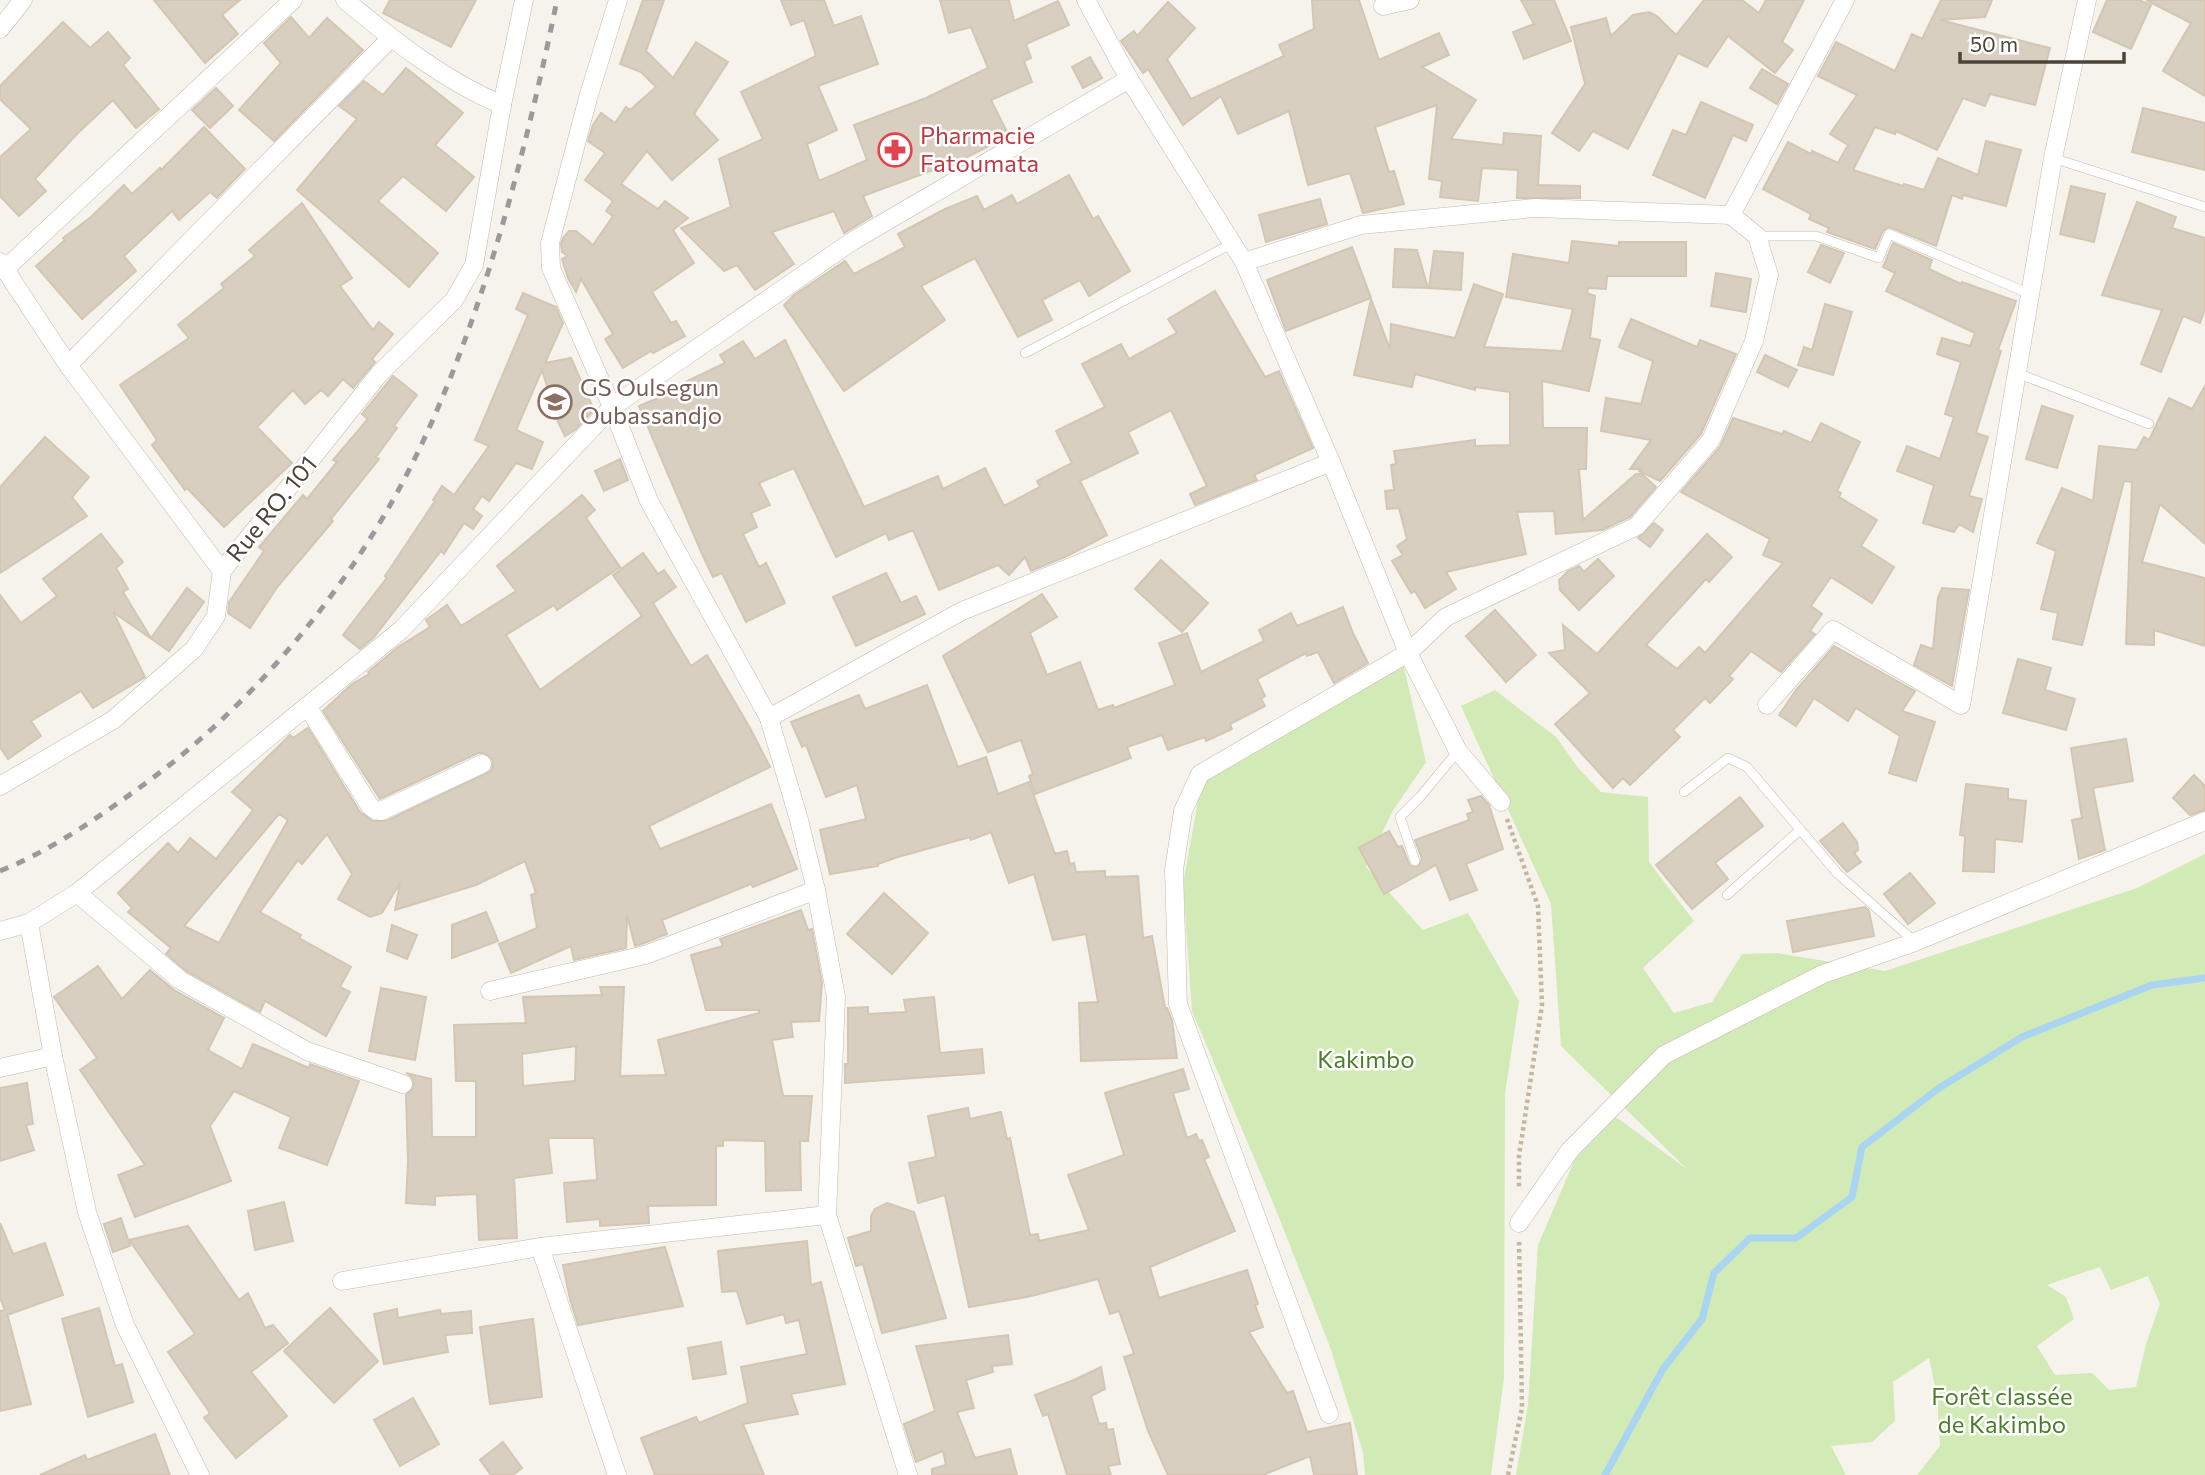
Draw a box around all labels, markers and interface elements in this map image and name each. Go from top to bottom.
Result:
scale bar [1960,21,2124,65]
text: 50 m [1970,31,2018,56]
place label: Pharmacie Fatoumata [920,120,1039,177]
pharmacy icon: Pharmacie Fatoumata [876,131,914,169]
place label: GS Oulsegun Oubassandjo [580,372,722,429]
school or university icon: GS Oulsegun Oubassandjo [536,383,574,421]
street label: Rue RO. 101 [219,449,322,567]
park label: Kakimbo [1317,1044,1415,1073]
park label: Forêt classée de Kakimbo [1931,1381,2073,1438]

